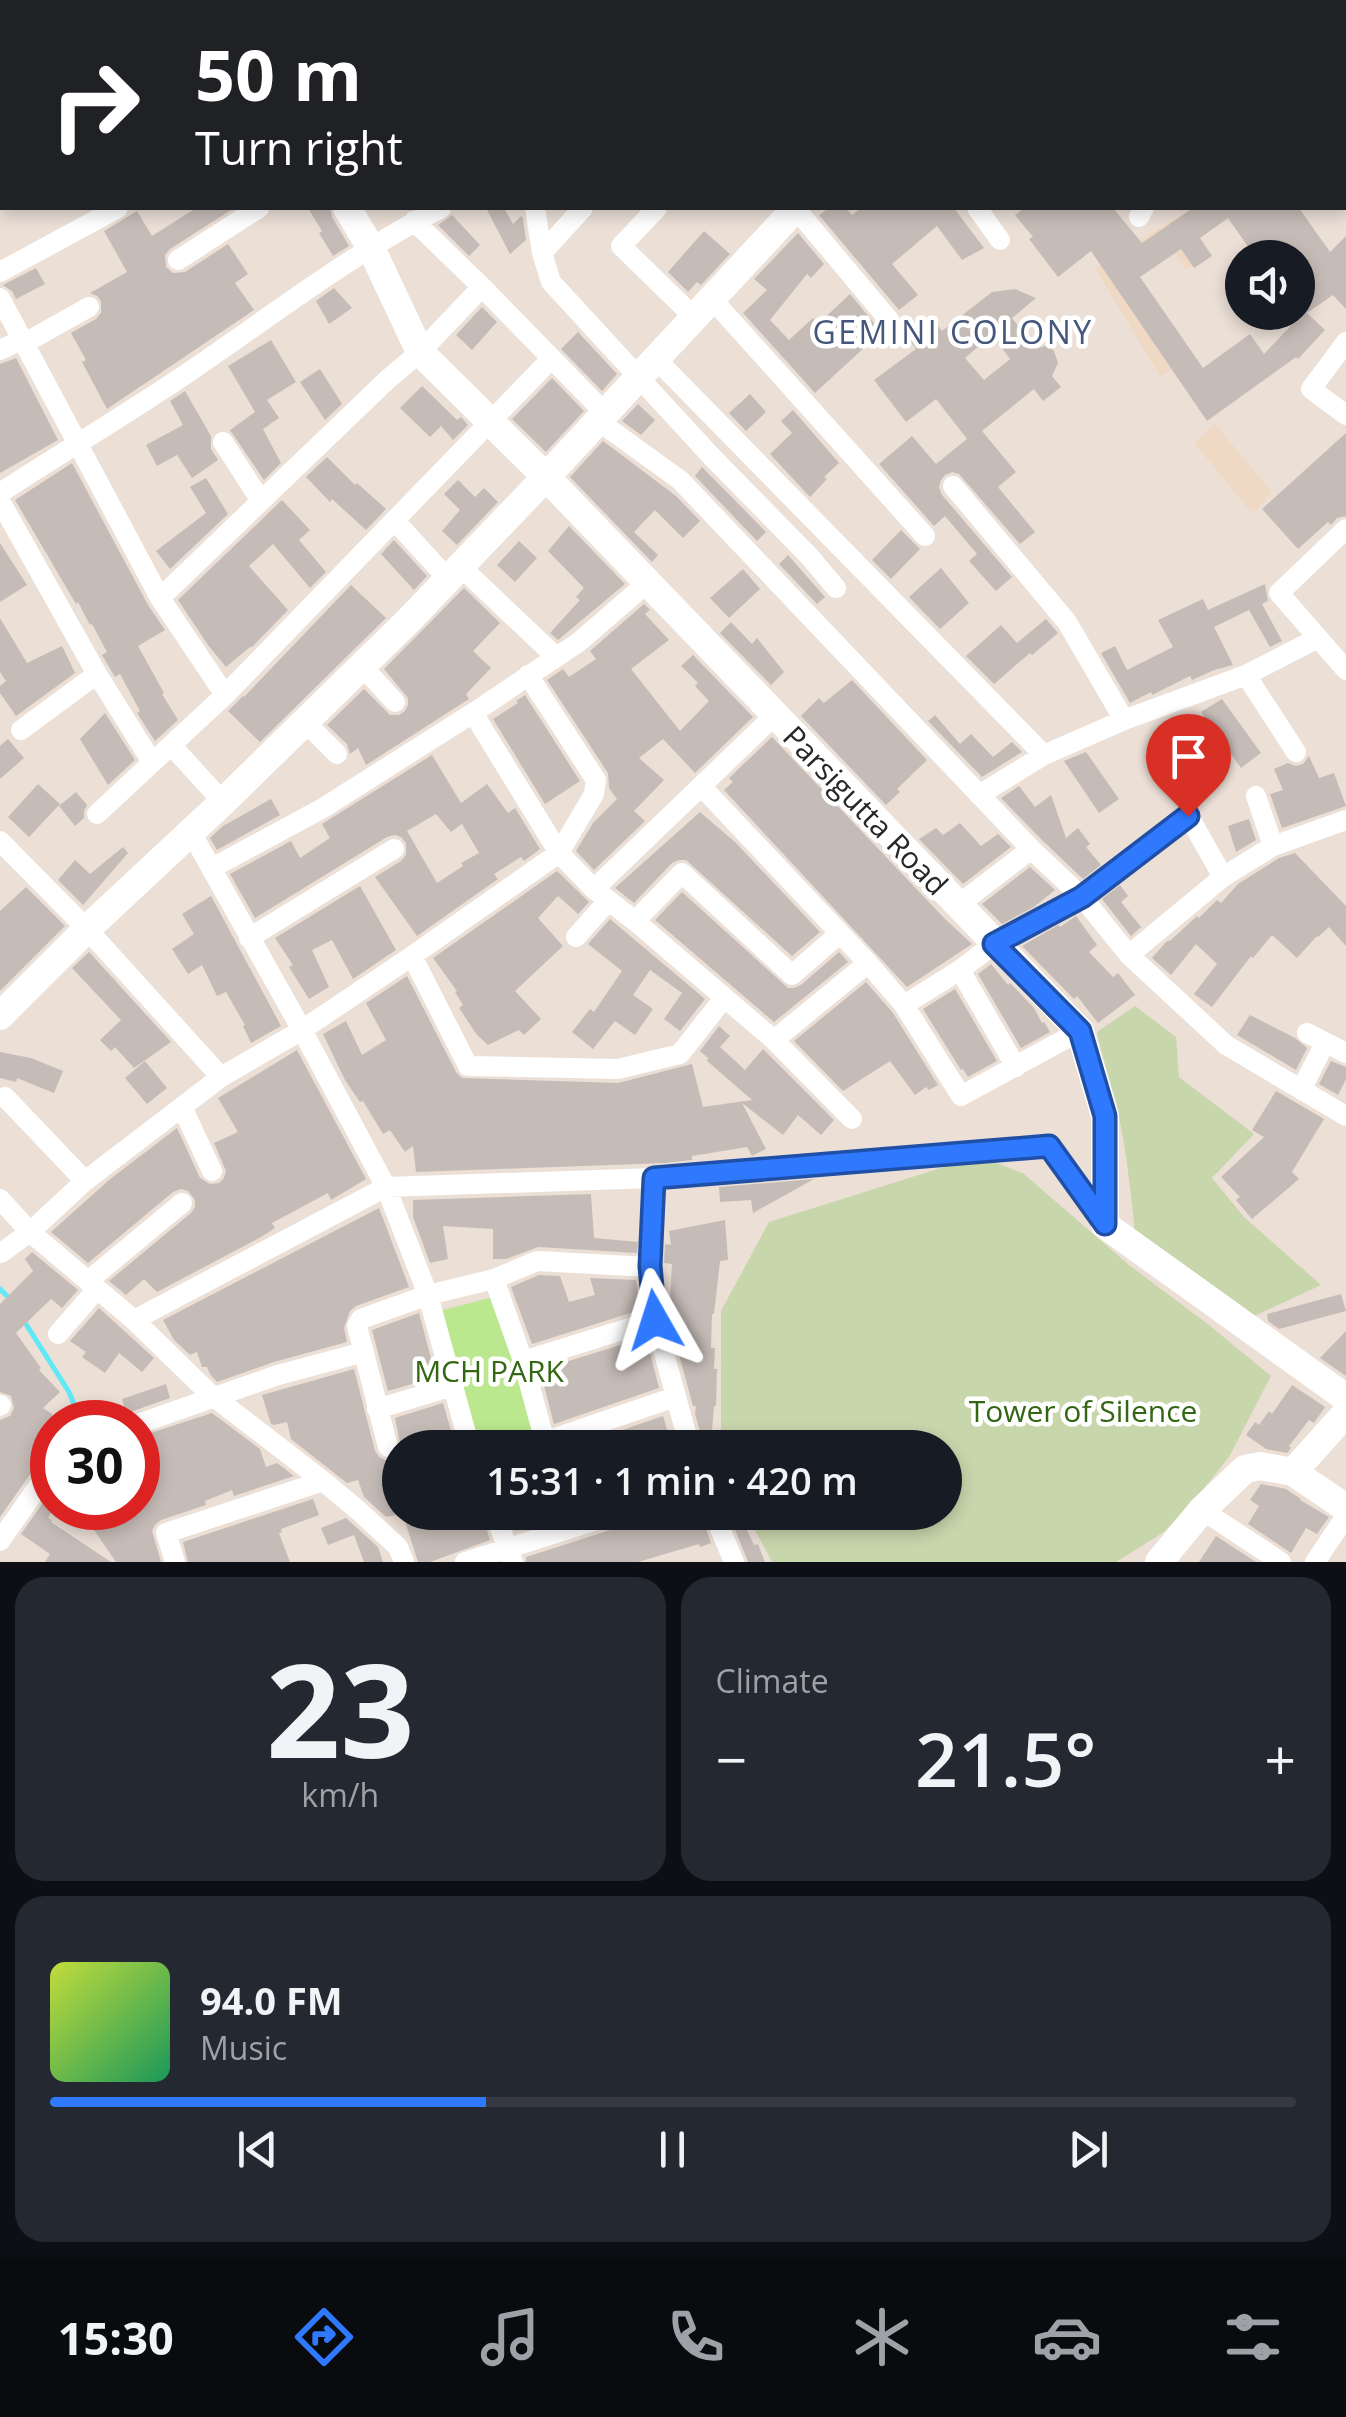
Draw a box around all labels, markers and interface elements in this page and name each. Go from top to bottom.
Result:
text: 50 m [195,26,362,122]
icon: right [30,40,160,170]
text: Turn right [195,117,403,178]
map controls [1225,240,1315,330]
button: sound [1225,240,1315,330]
district label: GEMINI COLONY [812,310,1094,353]
pin [1146,714,1231,817]
street label: Parsigutta Road [774,716,958,904]
icon: arrive [1161,729,1216,784]
position arrow [603,1268,707,1372]
park label: MCH PARK [414,1350,564,1391]
park label: Tower of Silence [969,1390,1197,1431]
speed limit sign: 30 [30,1400,160,1530]
text: 15:31 · 1 min · 420 m [486,1454,858,1506]
text: 23 [266,1619,415,1796]
text: Climate [716,1659,829,1702]
text: 21.5° [915,1707,1096,1809]
text: − [716,1721,747,1796]
text: + [1265,1721,1296,1796]
text: km/h [301,1773,379,1816]
text: 94.0 FM [200,1974,343,2026]
text: Music [200,2026,287,2069]
icon: previous [230,2122,285,2177]
icon: pause [645,2122,700,2177]
icon: next [1061,2122,1116,2177]
icon: directions [289,2302,359,2372]
icon: music [475,2302,545,2372]
icon: phone [661,2302,731,2372]
icon: climate [847,2302,917,2372]
icon: car [1032,2302,1102,2372]
icon: filters [1218,2302,1288,2372]
text: 15:30 [58,2307,174,2368]

